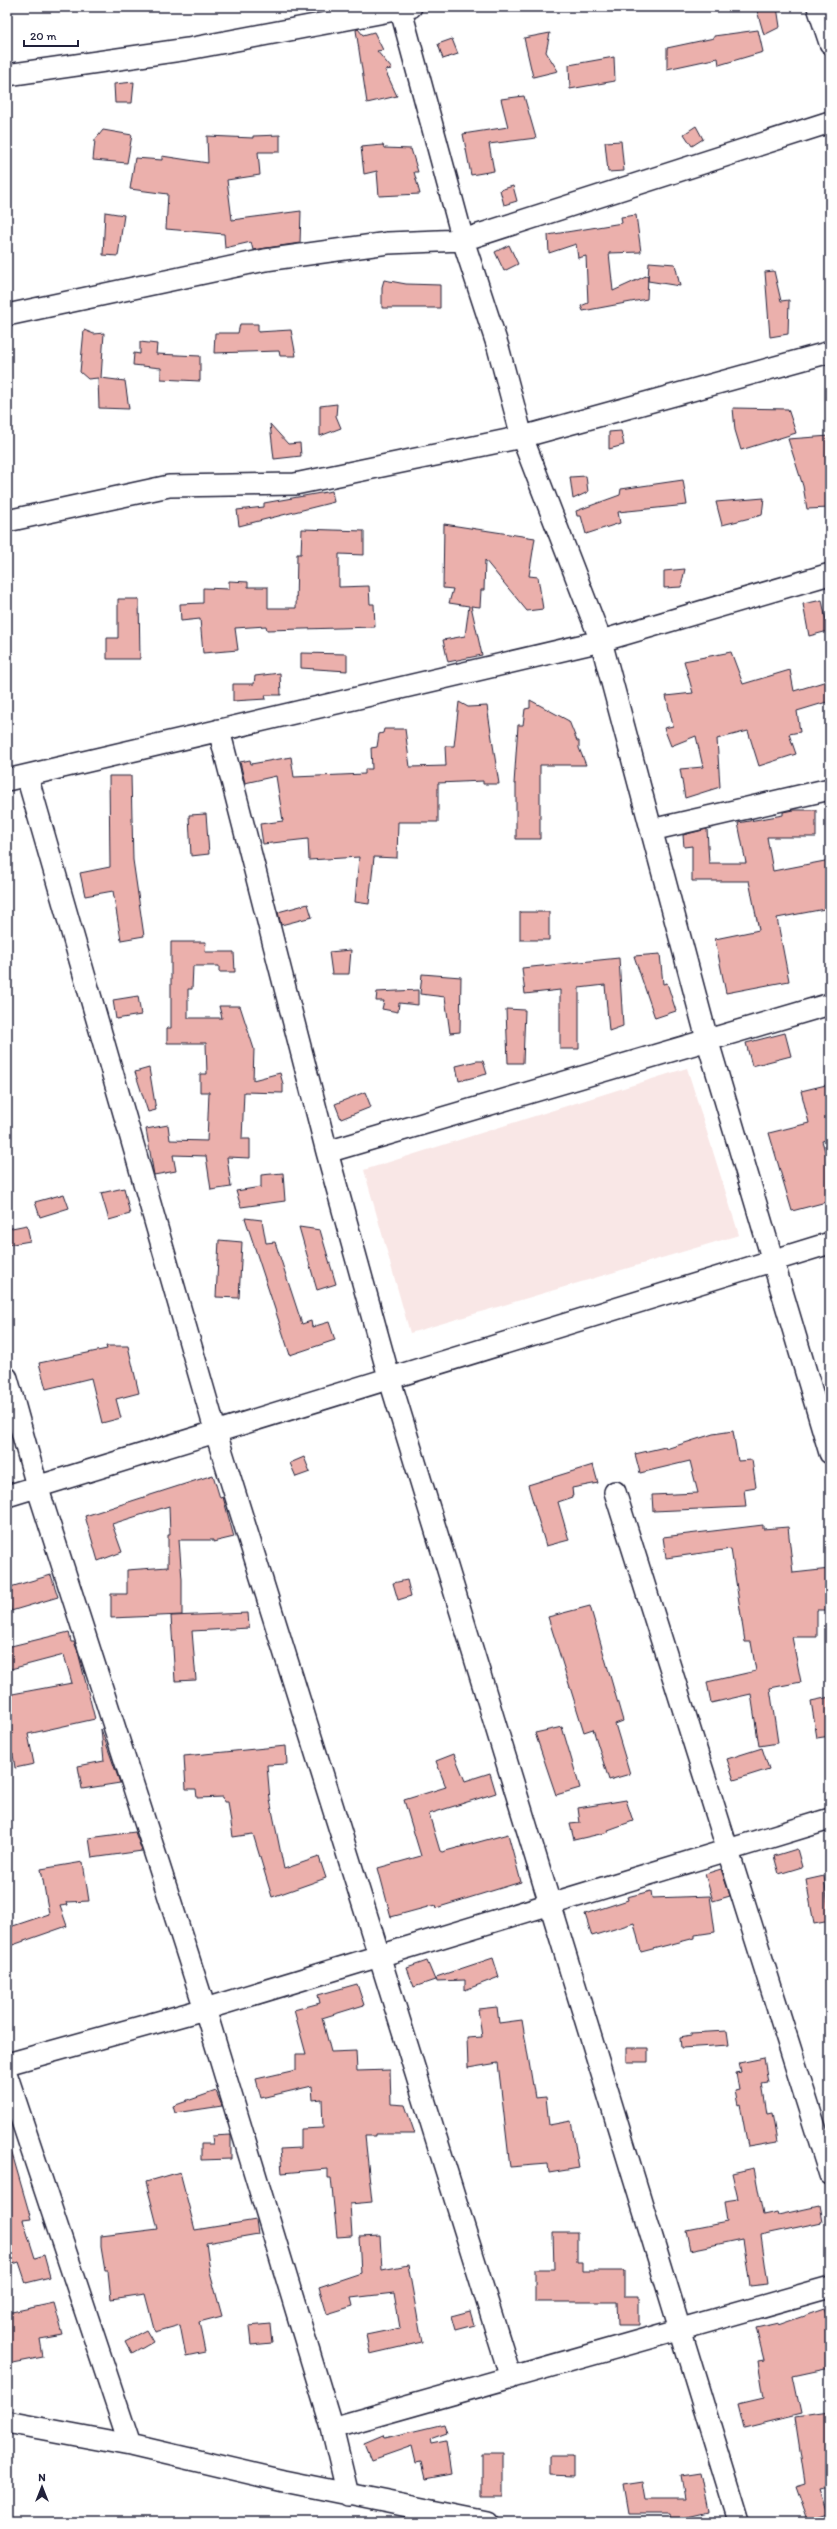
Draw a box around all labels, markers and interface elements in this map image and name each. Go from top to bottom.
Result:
scale bar [24,22,78,48]
text: 20 m [30,29,57,43]
north arrow [22,2467,62,2507]
text: N [38,2471,46,2484]

